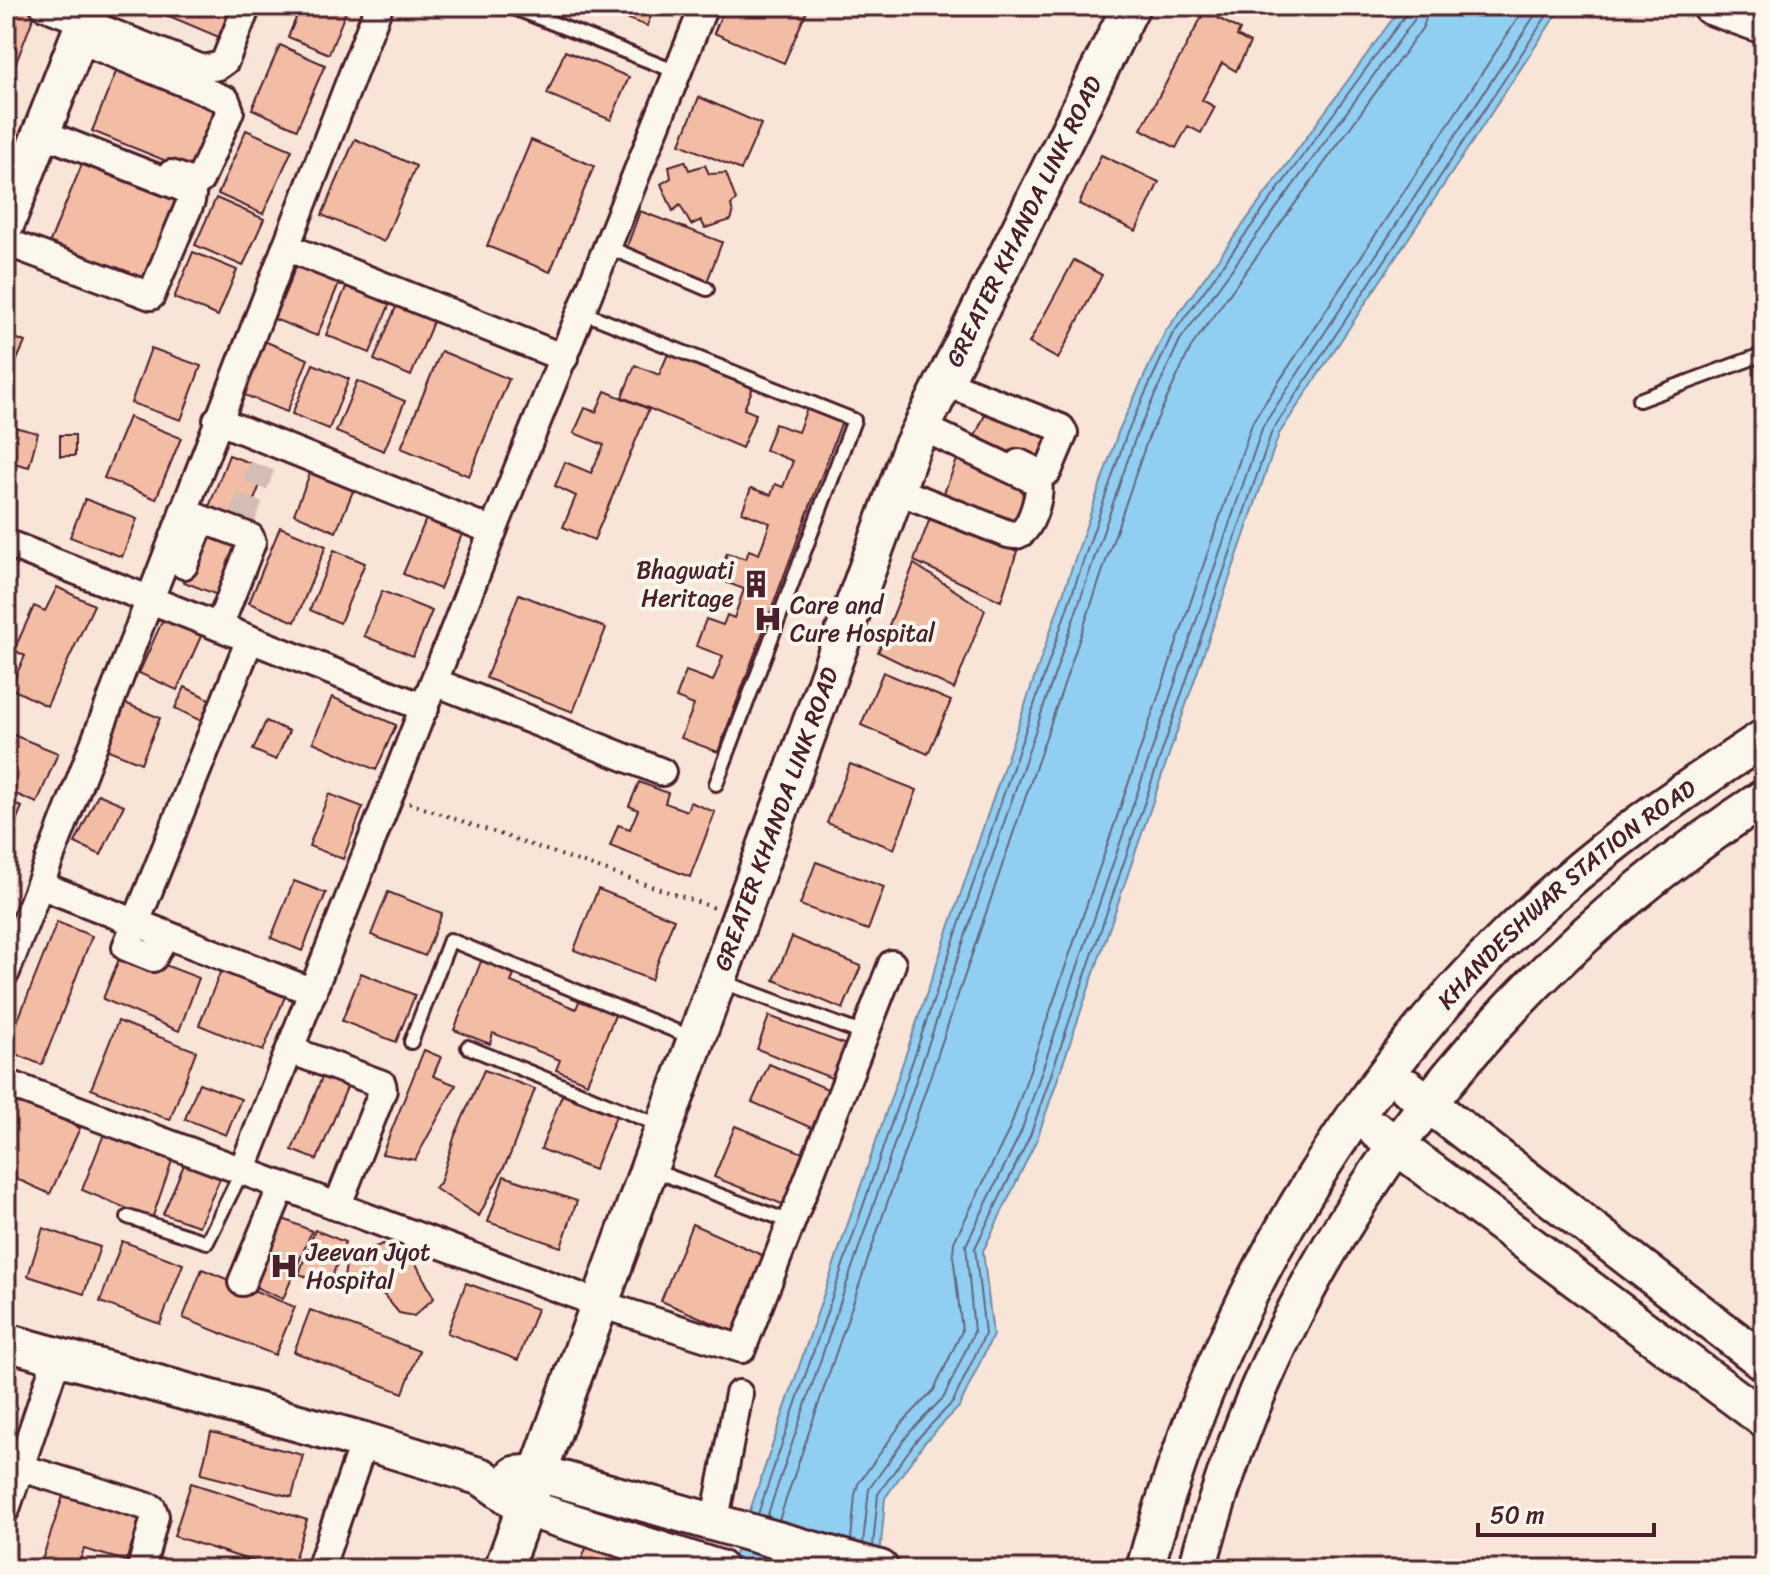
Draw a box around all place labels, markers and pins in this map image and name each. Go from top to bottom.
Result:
place label: Bhagwati Heritage [636,549,734,619]
building icon: Bhagwati Heritage [741,569,771,599]
place label: Care and Cure Hospital [790,584,936,654]
hospital icon: Care and Cure Hospital [753,604,783,634]
place label: Jeevan Jyot Hospital [305,1231,431,1301]
hospital icon: Jeevan Jyot Hospital [269,1251,299,1281]

